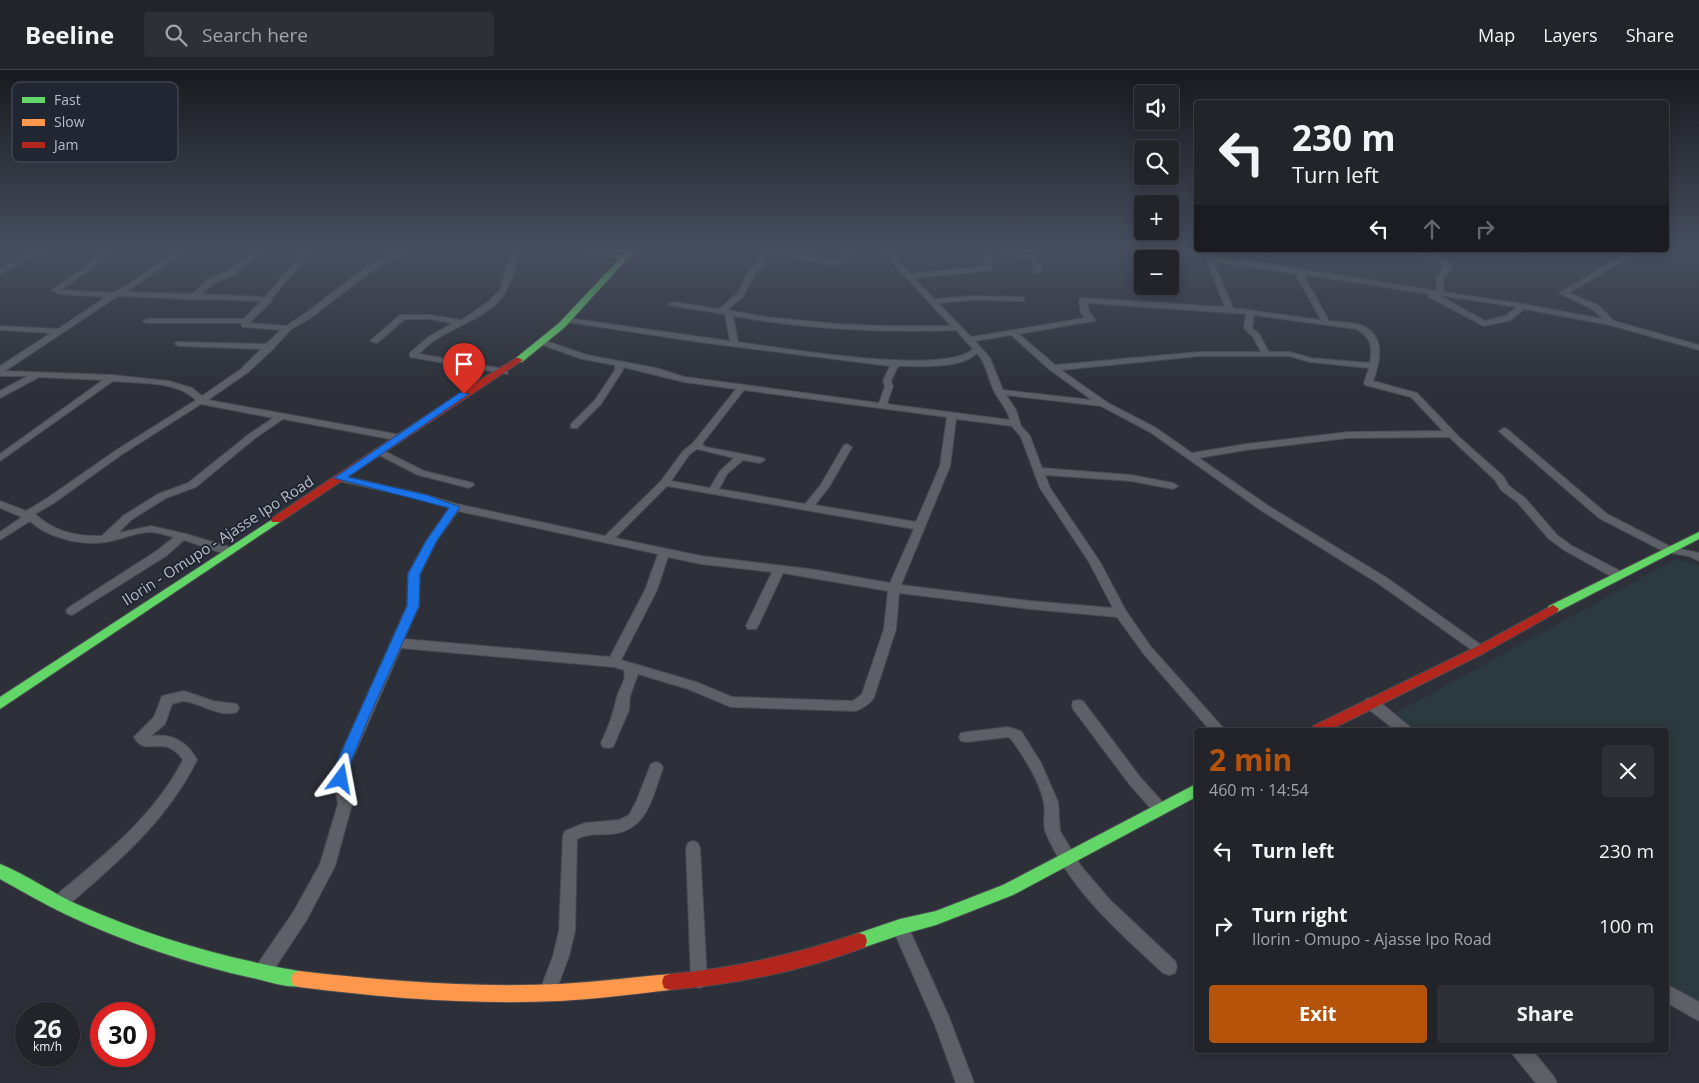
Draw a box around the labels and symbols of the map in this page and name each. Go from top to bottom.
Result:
legend [12,82,178,162]
text: Fast [54,90,81,109]
text: Slow [54,112,85,131]
text: Jam [52,135,79,154]
pin [443,343,485,394]
street label: Ilorin - Omupo - Ajasse Ipo Road [118,471,317,610]
position arrow [314,752,366,804]
speed limit sign: 30 [90,1002,155,1067]

